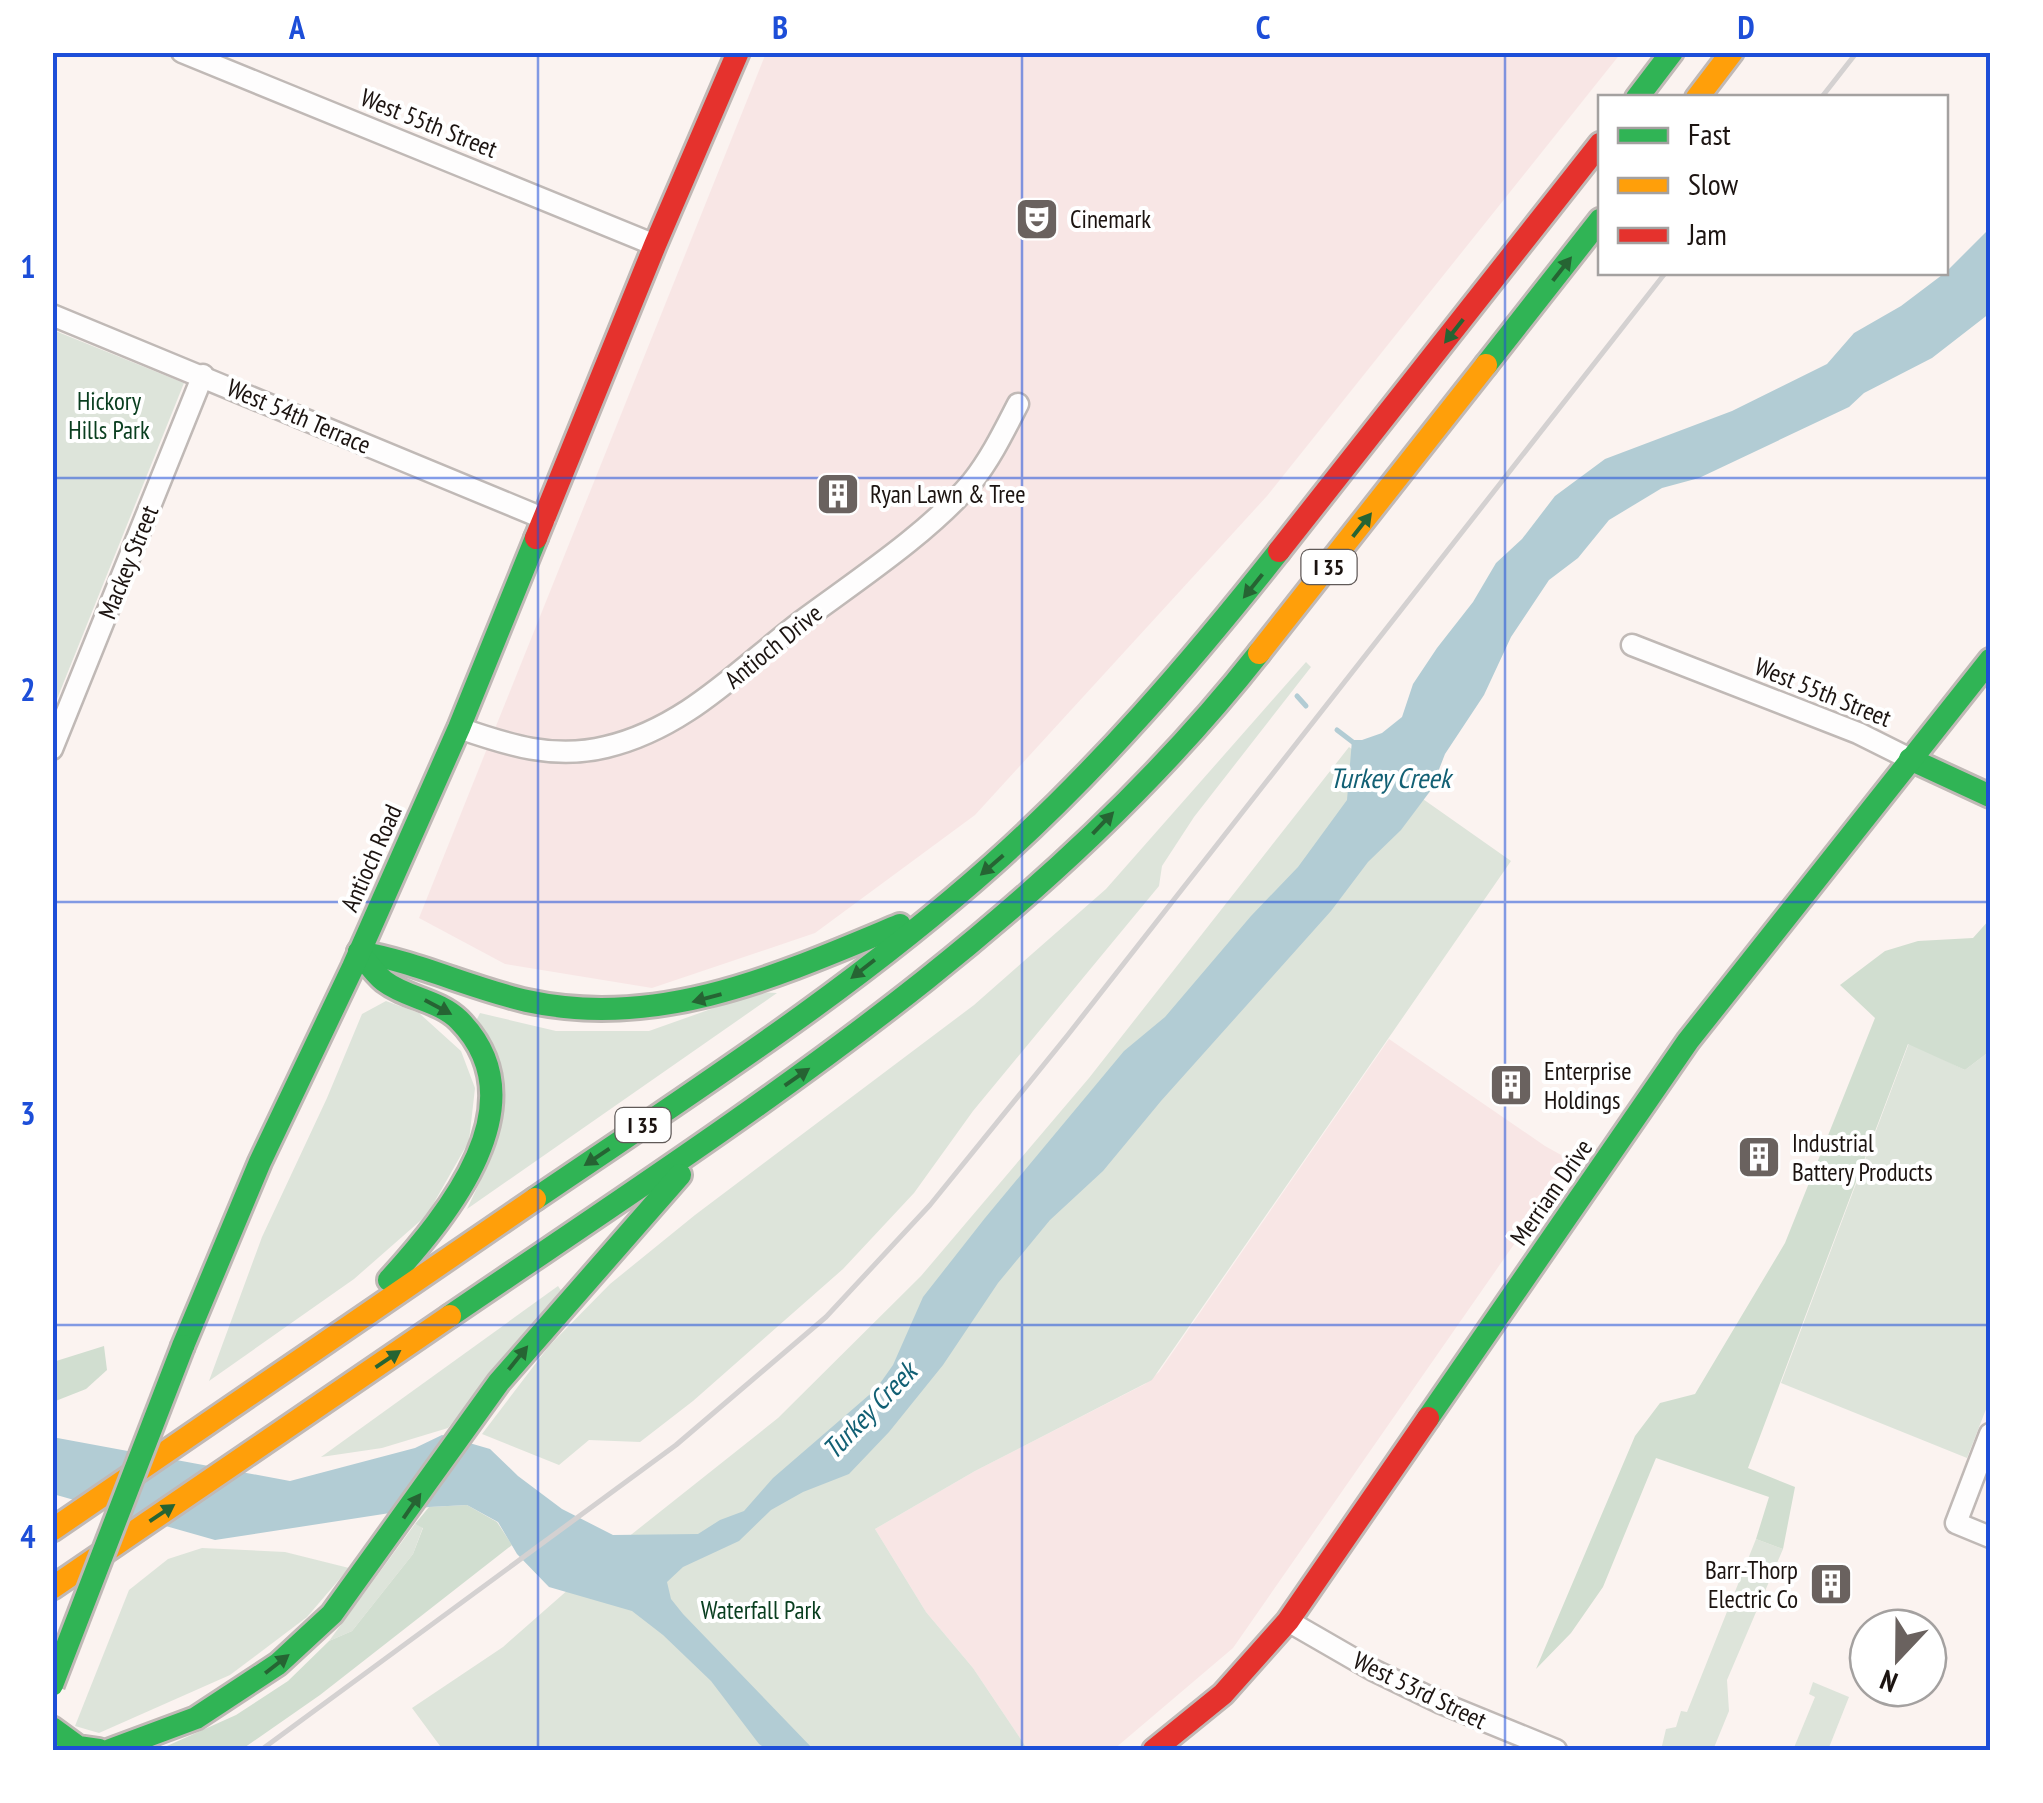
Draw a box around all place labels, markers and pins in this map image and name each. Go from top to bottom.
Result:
theatre icon: Cinemark [1014,196,1060,242]
place label: Cinemark [1070,203,1151,235]
building icon: Ryan Lawn & Tree [815,471,861,517]
place label: Ryan Lawn & Tree [870,478,1026,510]
place label: Enterprise Holdings [1544,1055,1631,1116]
building icon: Enterprise Holdings [1488,1062,1534,1108]
place label: Industrial Battery Products [1792,1127,1933,1188]
building icon: Industrial Battery Products [1736,1134,1782,1180]
place label: Barr-Thorp Electric Co [1705,1554,1798,1615]
building icon: Barr-Thorp Electric Co [1808,1561,1854,1607]

